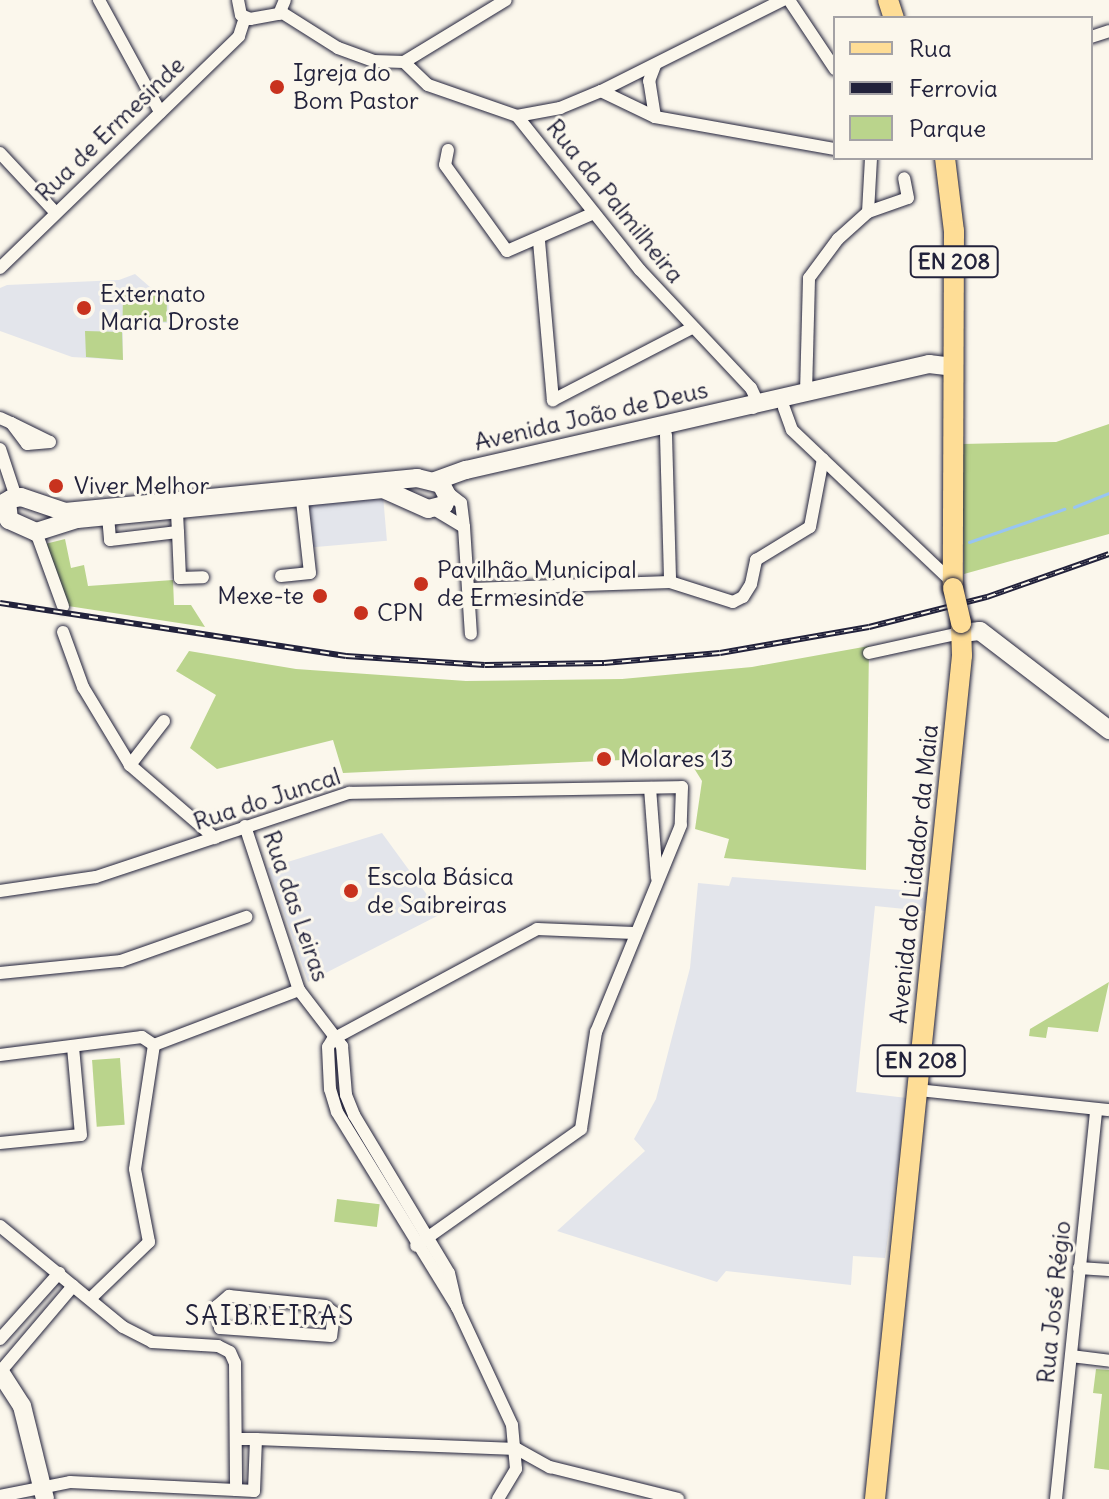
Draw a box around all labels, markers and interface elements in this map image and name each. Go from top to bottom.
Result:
legend [833,16,1093,160]
text: Rua [909,33,952,63]
street label: Rua de Ermesinde [30,51,190,207]
place label: Igreja do Bom Pastor [293,59,419,115]
text: Ferrovia [909,73,998,103]
marker: Igreja do Bom Pastor [268,78,286,96]
street label: Rua da Palmilheira [540,113,690,289]
text: Parque [909,113,986,143]
road number: EN 208 [908,244,1000,280]
place label: Externato Maria Droste [100,280,239,336]
marker: Externato Maria Droste [75,299,93,317]
street label: Avenida João de Deus [472,375,710,457]
place label: Viver Melhor [74,472,209,500]
marker: Viver Melhor [45,475,67,497]
place label: Pavilhão Municipal de Ermesinde [437,556,637,612]
marker: Pavilhão Municipal de Ermesinde [412,575,430,593]
place label: Mexe-te [217,582,304,610]
marker: Mexe-te [311,587,329,605]
place label: CPN [377,599,424,627]
marker: CPN [352,604,370,622]
street label: Avenida do Lidador da Maia [884,723,944,1025]
place label: Molares 13 [620,745,734,773]
marker: Molares 13 [595,750,613,768]
street label: Rua do Juncal [190,762,344,836]
street label: Rua das Leiras [257,827,335,985]
place label: Escola Básica de Saibreiras [367,863,514,919]
marker: Escola Básica de Saibreiras [342,882,360,900]
road number: EN 208 [875,1043,967,1079]
street label: Rua José Régio [1031,1219,1077,1385]
district label: SAIBREIRAS [185,1300,355,1332]

